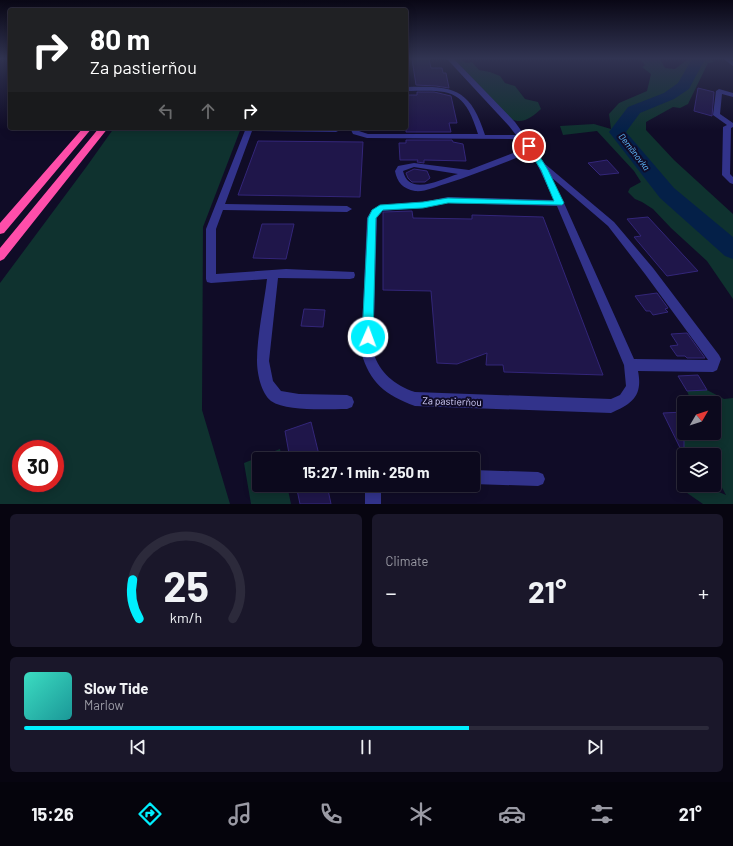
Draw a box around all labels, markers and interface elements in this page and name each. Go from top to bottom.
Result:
text: 80 m [90,22,150,56]
icon: right [24,24,76,76]
text: Za pastierňou [90,56,197,78]
icon: left [155,100,177,122]
icon: ahead [197,100,219,122]
icon: right [239,100,261,122]
pin [512,129,546,163]
water label: Demänovka [616,131,652,173]
icon: arrive [518,135,540,157]
position arrow [347,316,389,358]
street label: Za pastierňou [422,394,482,408]
north arrow [677,396,721,440]
map controls [677,396,721,492]
speed limit sign: 30 [12,440,64,492]
button: layers [677,448,721,492]
text: 15:27 · 1 min · 250 m [302,463,430,481]
text: Climate [386,553,429,569]
text: 25 [163,559,209,609]
text: 21° [528,573,567,609]
text: − [386,579,397,605]
text: + [698,579,709,605]
text: km/h [170,608,202,625]
text: Slow Tide [84,679,148,697]
text: Marlow [84,697,124,713]
icon: previous [127,736,149,758]
icon: pause [355,736,377,758]
icon: next [584,736,606,758]
icon: directions [136,800,164,828]
icon: music [226,800,254,828]
icon: phone [317,800,345,828]
icon: climate [407,800,435,828]
icon: car [498,800,526,828]
icon: filters [588,800,616,828]
text: 15:26 [31,803,74,825]
text: 21° [679,803,702,825]

